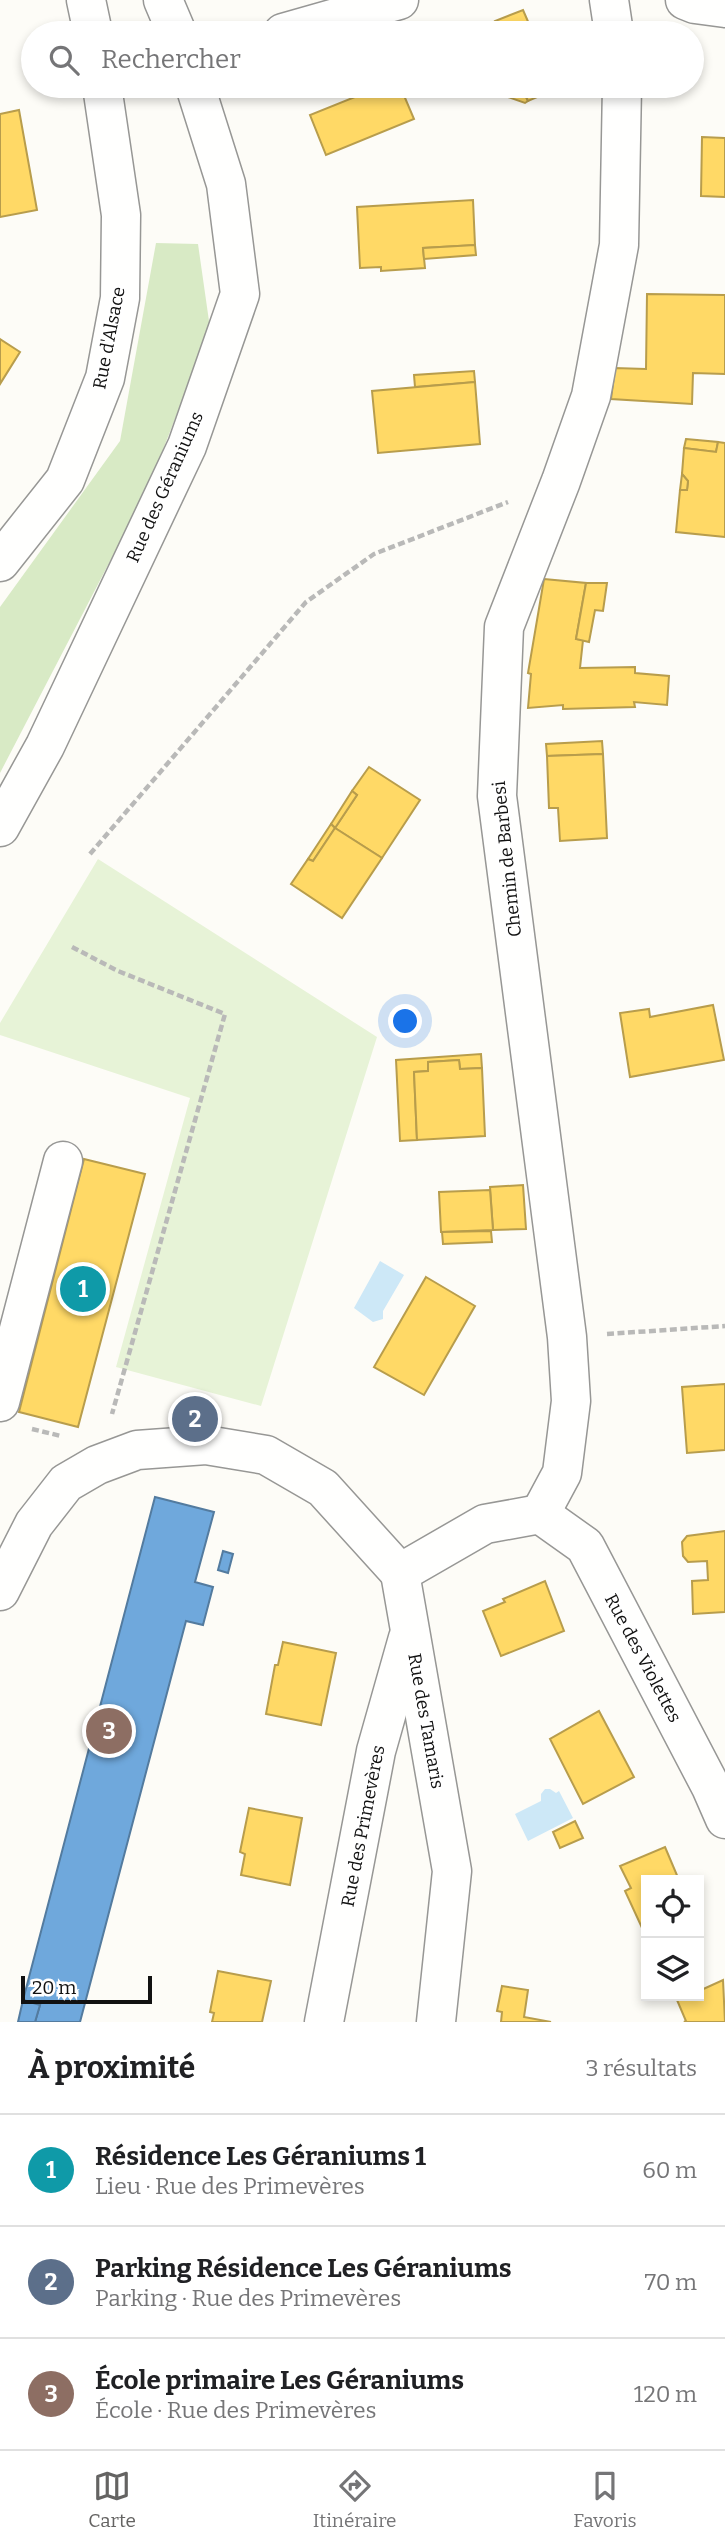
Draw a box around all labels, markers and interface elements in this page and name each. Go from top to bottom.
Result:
search box [21,21,704,98]
icon: search [45,41,83,79]
text: Rechercher [101,44,241,75]
street label: Rue d'Alsace [88,285,130,391]
street label: Rue des Géraniums [122,408,208,566]
street label: Chemin de Barbesi [488,780,526,938]
your location [388,1004,422,1038]
pin: 1 [60,1263,106,1315]
pin: 2 [172,1393,218,1445]
street label: Rue des Violettes [600,1590,686,1726]
street label: Rue des Tamaris [403,1652,449,1790]
pin: 3 [86,1705,132,1757]
street label: Rue des Primevères [337,1743,389,1909]
map controls [641,1875,704,2001]
button: locate [641,1875,704,1938]
button: layers [641,1938,704,2001]
scale bar [21,1973,152,2005]
text: 20 m [32,1976,76,1999]
text: À proximité [28,2050,195,2086]
text: 3 résultats [585,2054,697,2082]
text: Résidence Les Géraniums 1 [95,2141,426,2172]
text: 1 [46,2156,56,2184]
text: 60 m [642,2156,697,2184]
text: Lieu · Rue des Primevères [95,2172,365,2200]
text: Parking Résidence Les Géraniums [95,2253,512,2284]
text: 2 [45,2268,57,2296]
text: 70 m [645,2268,697,2296]
text: Parking · Rue des Primevères [95,2284,401,2312]
text: École primaire Les Géraniums [95,2365,464,2396]
text: 3 [44,2380,58,2408]
text: 120 m [634,2380,697,2408]
text: École · Rue des Primevères [95,2396,377,2424]
tab: Carte [88,2467,136,2532]
tab: Itinéraire [313,2467,397,2532]
tab: Favoris [573,2467,637,2532]

